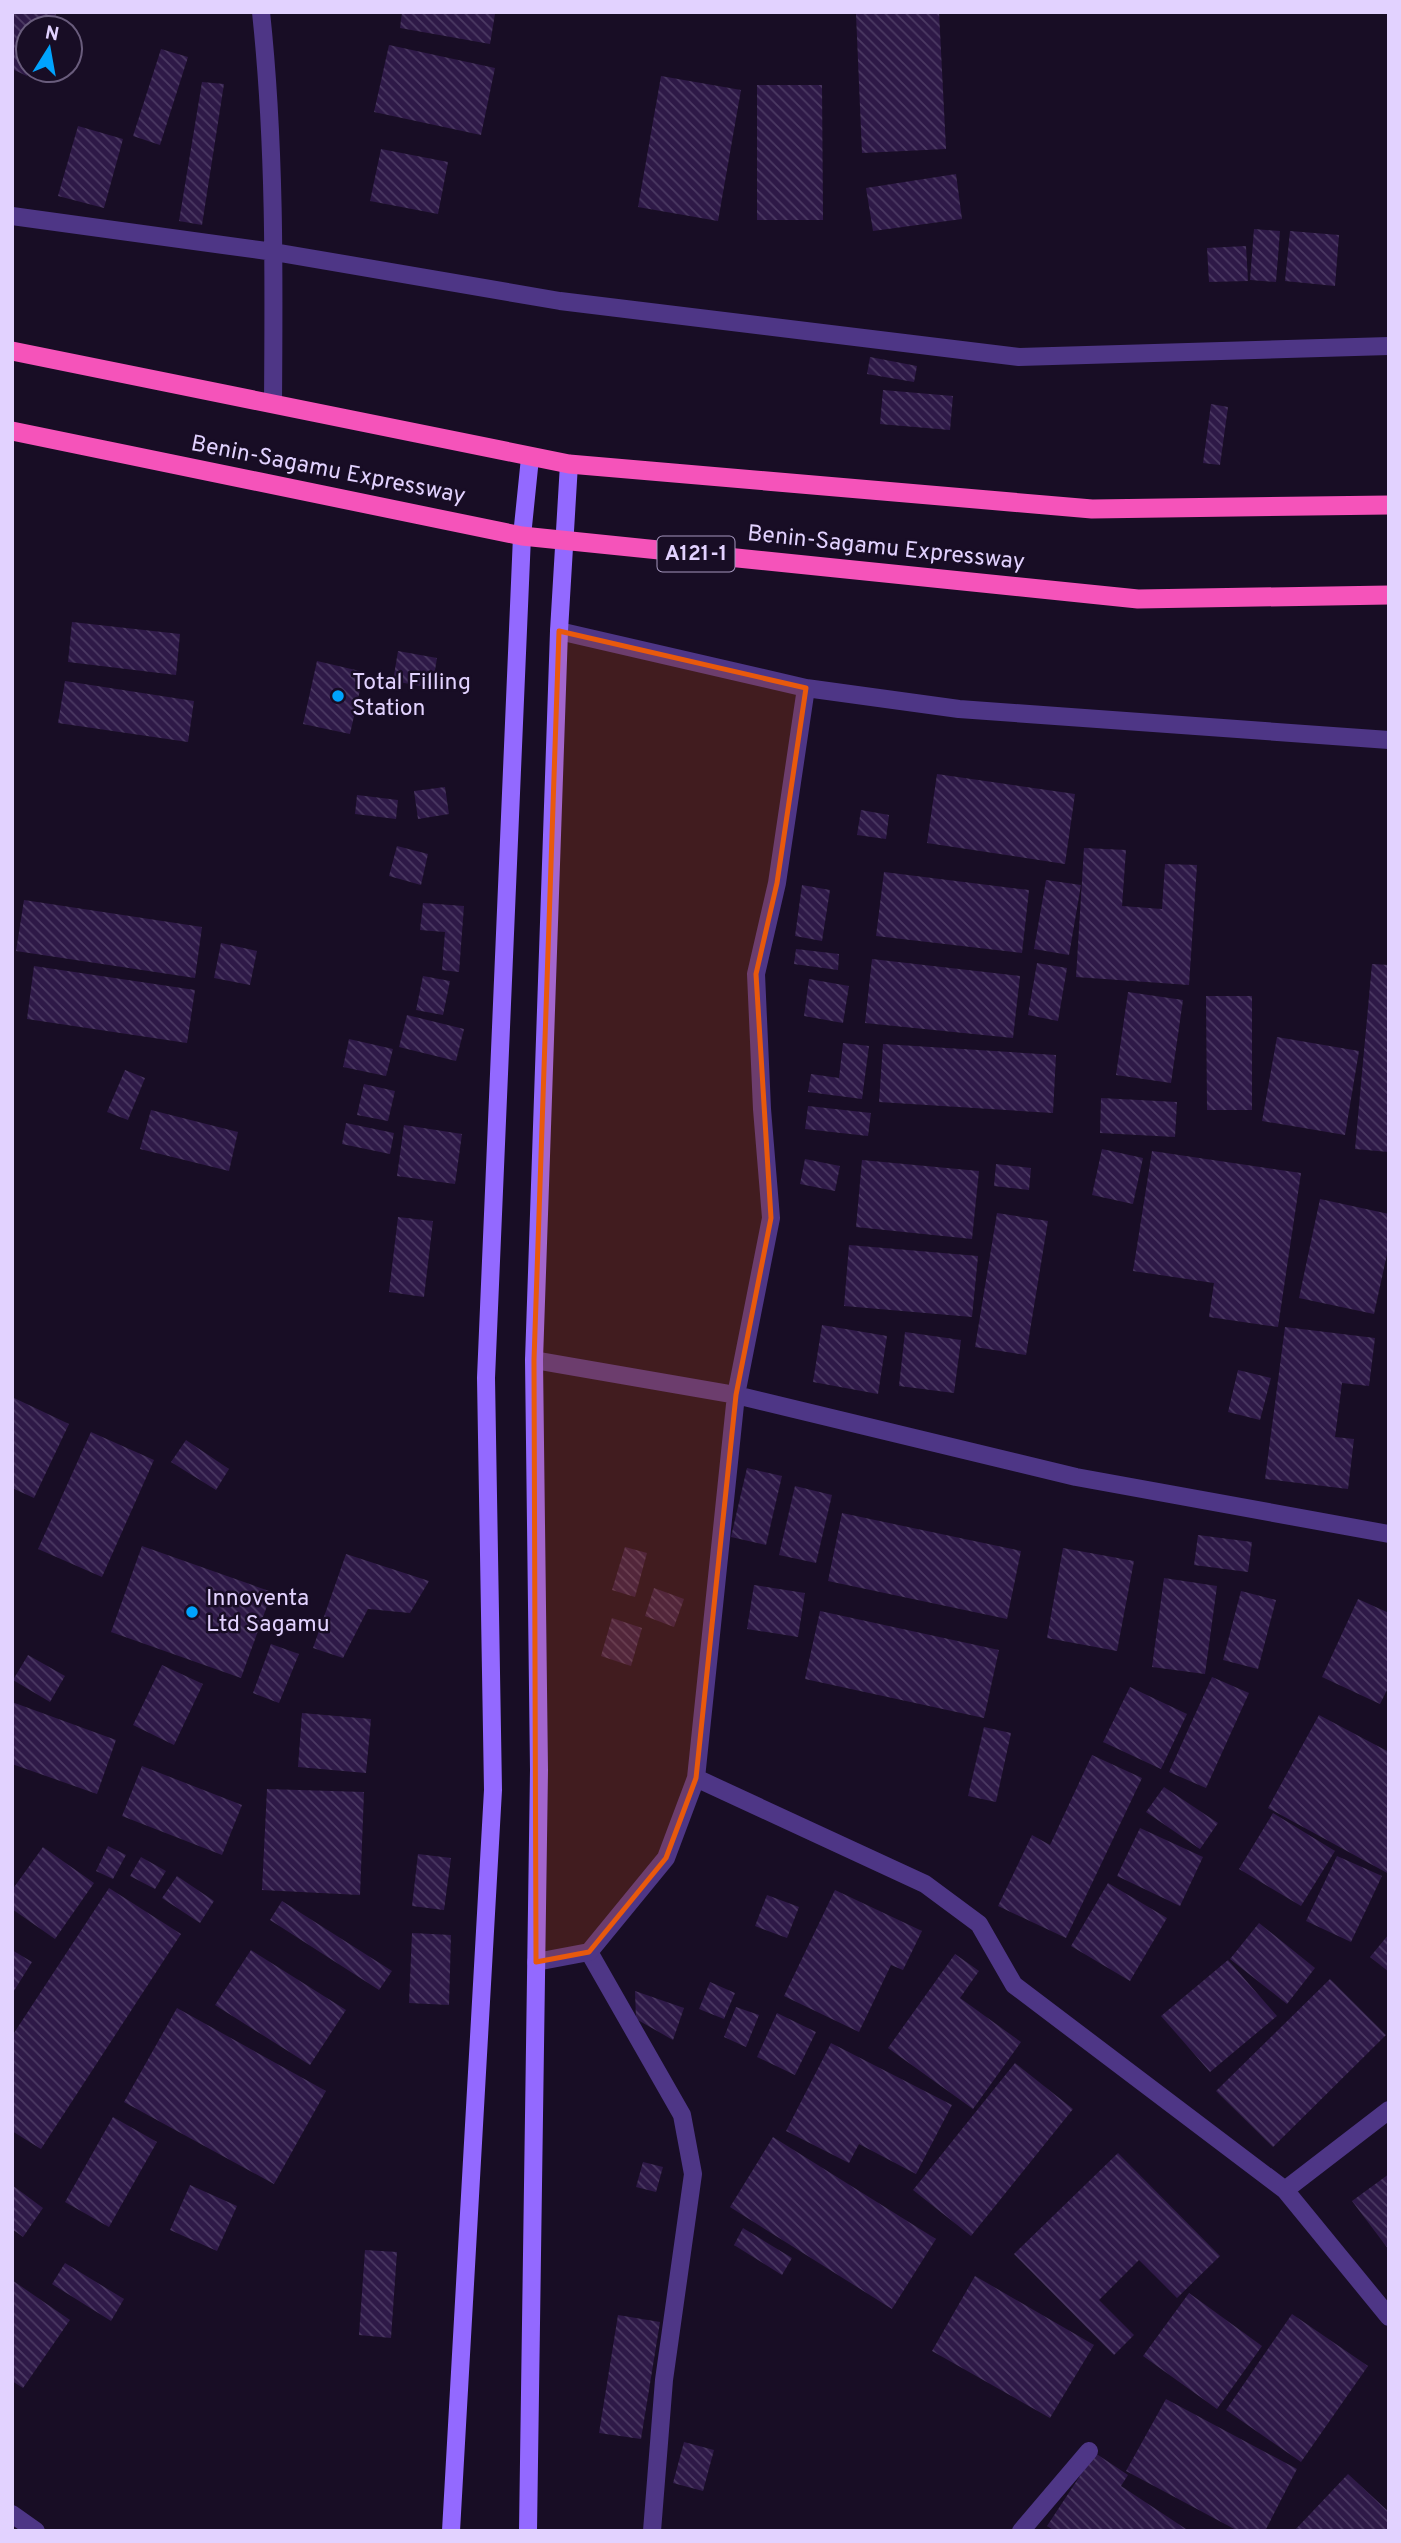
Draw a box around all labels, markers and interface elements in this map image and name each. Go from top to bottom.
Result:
north arrow [14,14,84,84]
text: N [43,21,61,47]
street label: Benin-Sagamu Expressway [188,430,468,512]
street label: Benin-Sagamu Expressway [746,520,1026,578]
road number: A121-1 [658,536,734,572]
place label: Total Filling Station [352,669,471,724]
marker: Total Filling Station [330,688,346,704]
place label: Innoventa Ltd Sagamu [206,1585,330,1640]
marker: Innoventa Ltd Sagamu [184,1604,200,1620]

